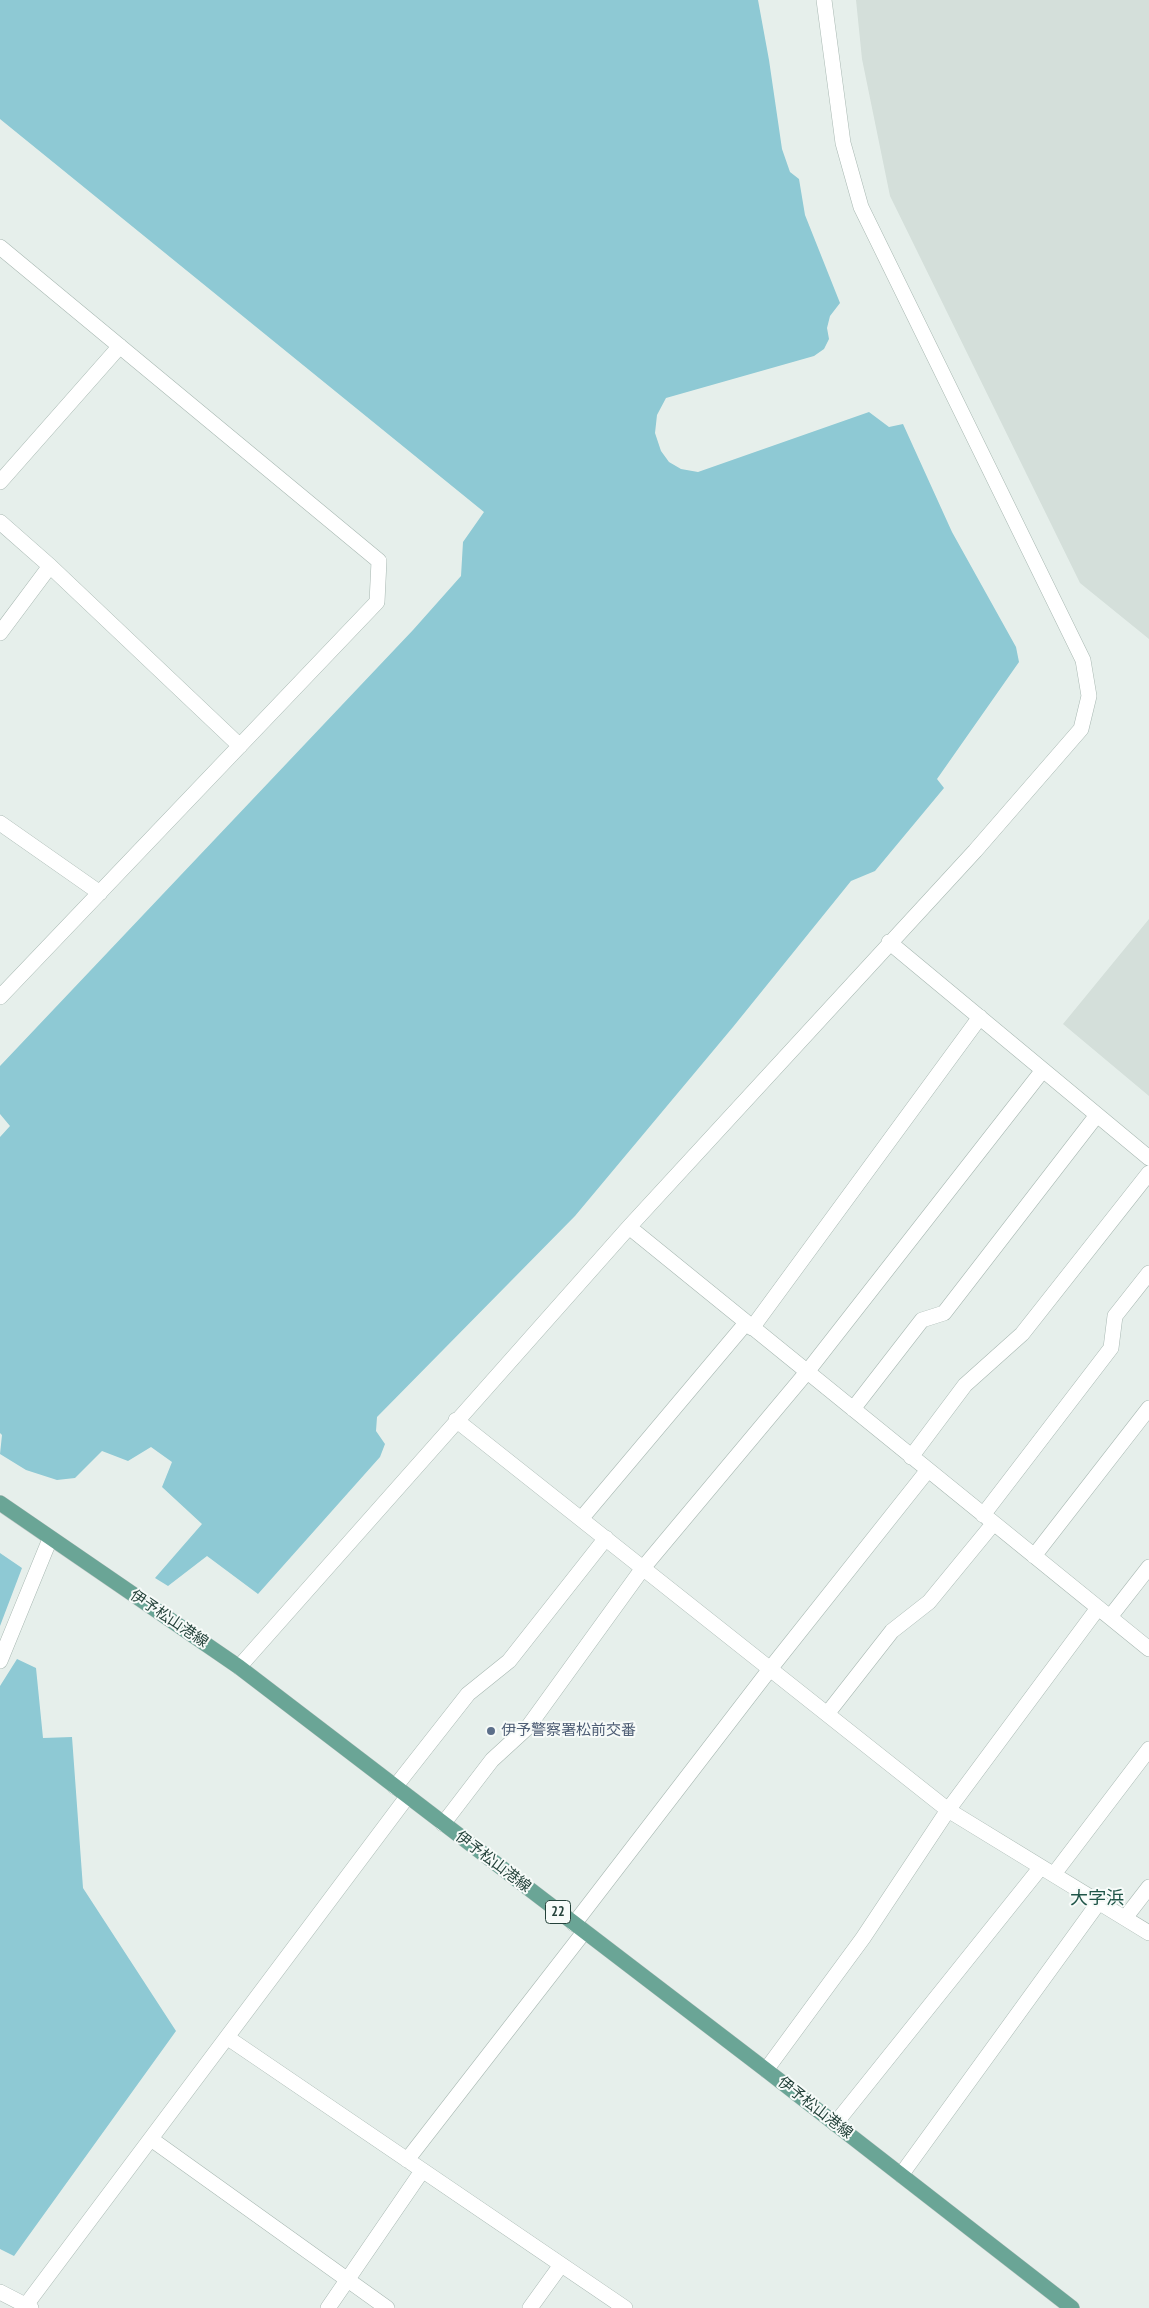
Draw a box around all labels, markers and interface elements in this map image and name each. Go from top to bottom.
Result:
street label: 伊予松山港線 [127,1586,211,1652]
place label: 伊予警察署松前交番 [501,1722,636,1740]
marker: 伊予警察署松前交番 [485,1725,497,1737]
street label: 伊予松山港線 [452,1828,534,1896]
district label: 大字浜 [1070,1888,1124,1910]
road number: 22 [546,1900,570,1924]
street label: 伊予松山港線 [774,2073,856,2143]

